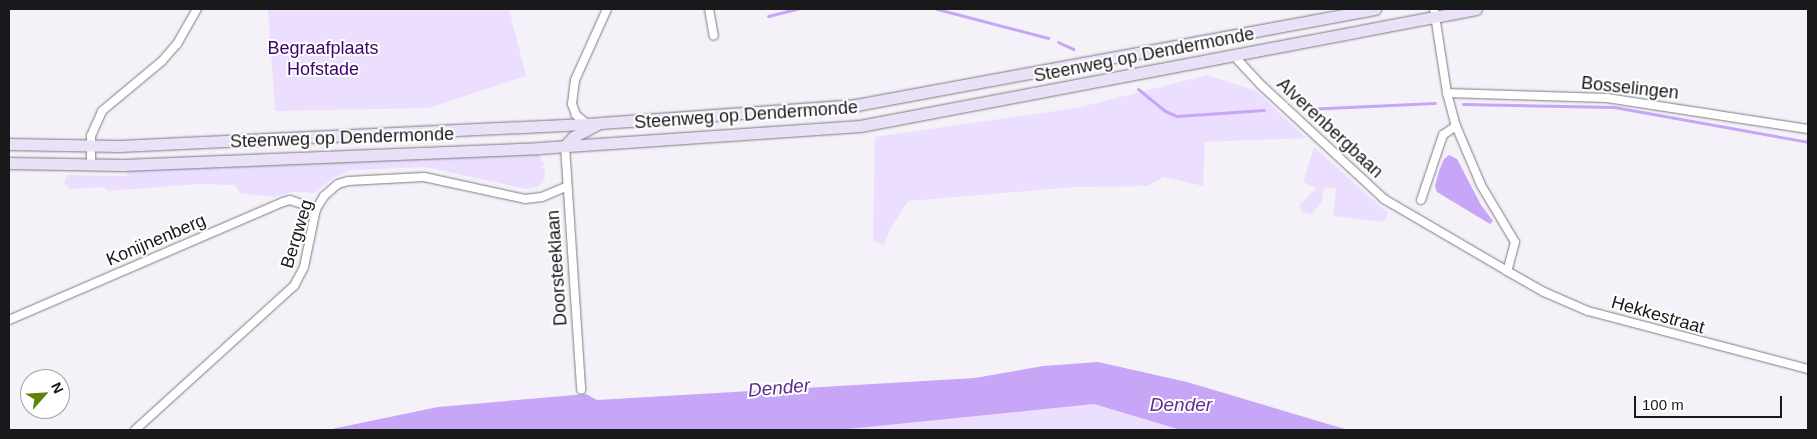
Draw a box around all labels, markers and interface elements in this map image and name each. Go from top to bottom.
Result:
street label: Steenweg op Dendermonde [1032,23,1256,87]
park label: Begraafplaats Hofstade [267,38,379,80]
street label: Bosselingen [1580,72,1680,104]
street label: Alverenbergbaan [1272,73,1388,183]
street label: Steenweg op Dendermonde [633,96,859,134]
street label: Steenweg op Dendermonde [230,123,454,153]
street label: Bergweg [276,197,318,271]
street label: Konijnenberg [103,209,209,271]
street label: Doorsteeklaan [542,209,572,327]
street label: Hekkestraat [1609,291,1707,339]
north arrow [20,369,70,419]
water label: Dender [747,374,811,402]
text: N [48,380,67,396]
scale bar [1637,386,1784,418]
water label: Dender [1150,394,1212,416]
text: 100 m [1642,396,1684,413]

